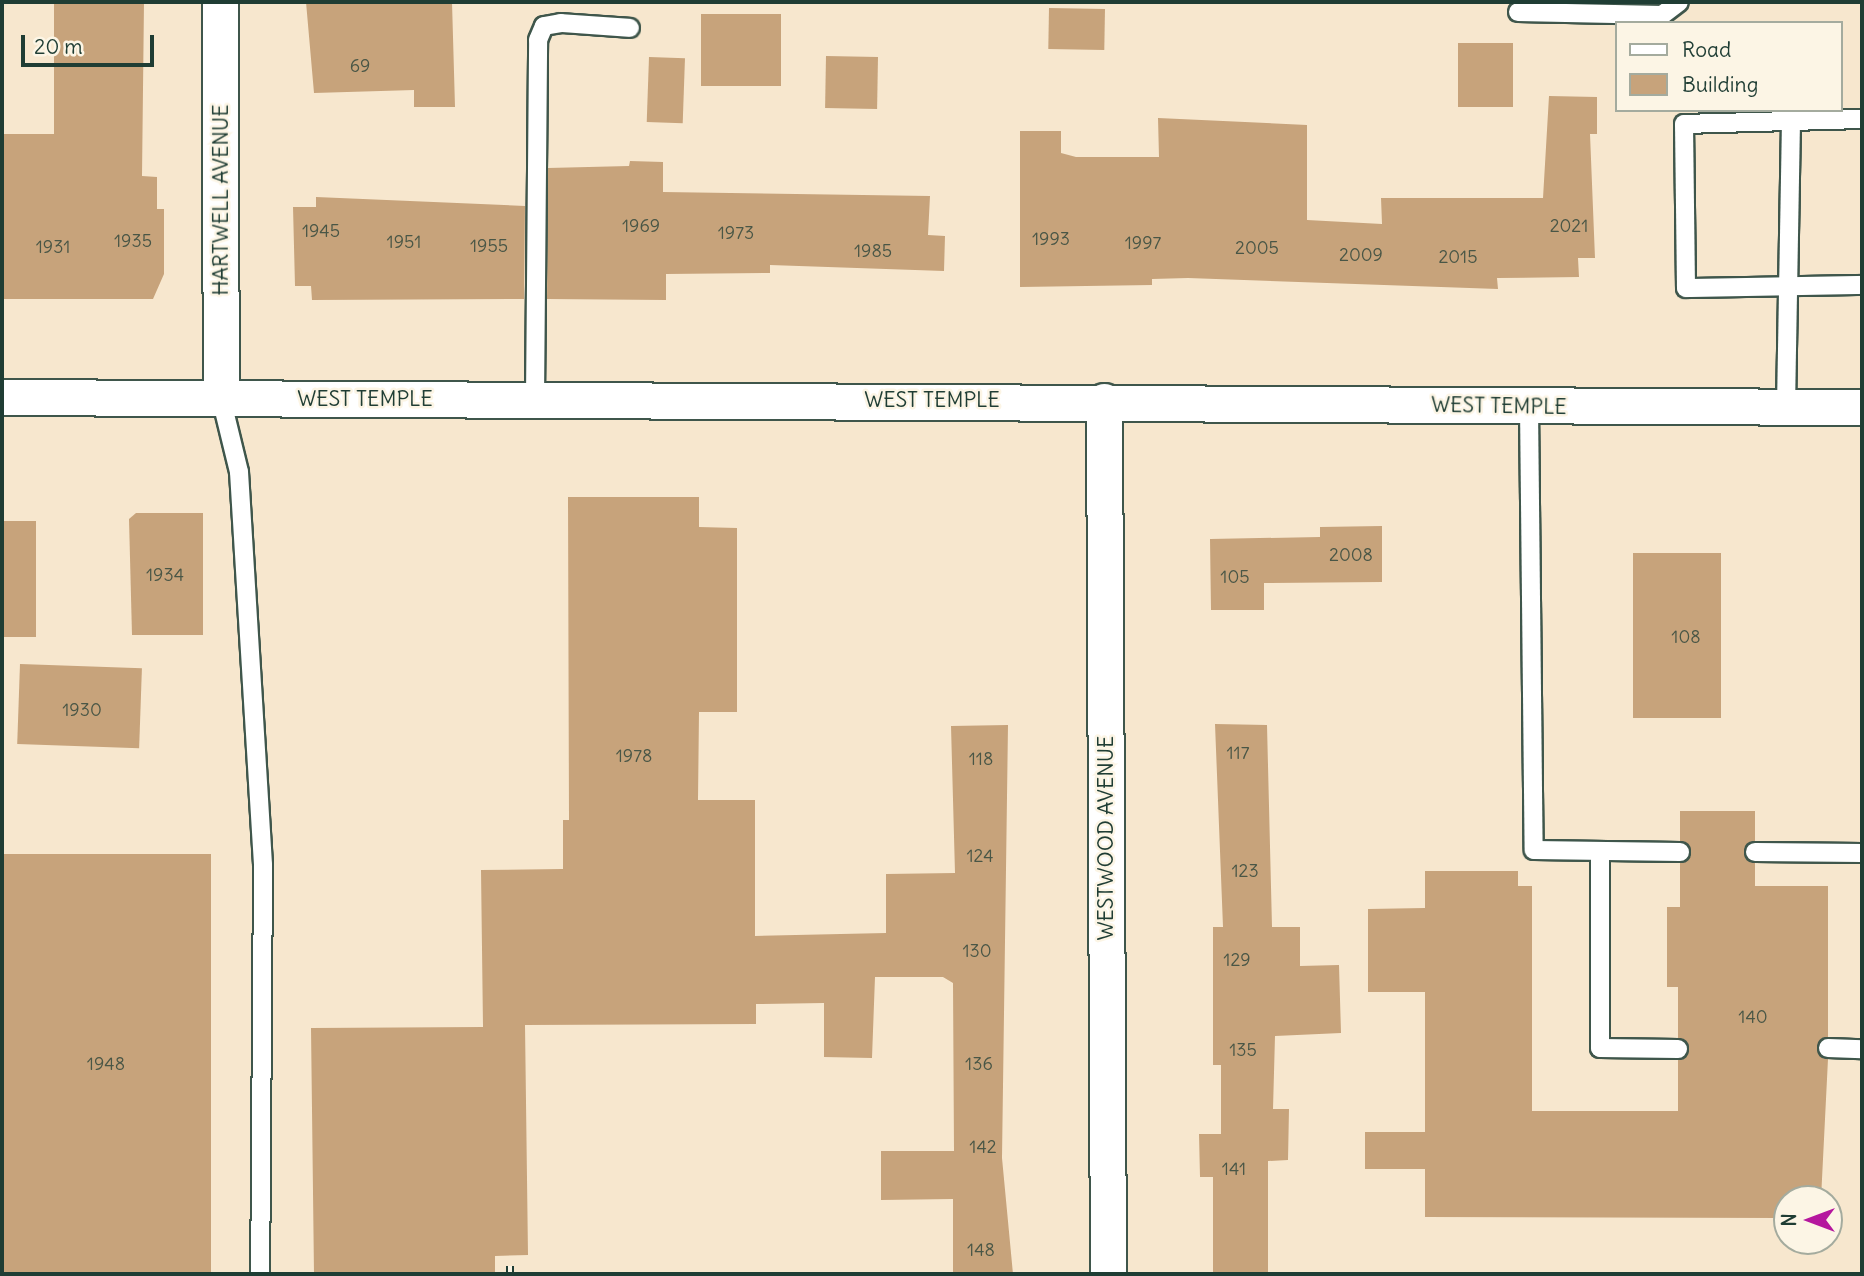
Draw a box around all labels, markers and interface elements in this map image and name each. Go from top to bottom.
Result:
scale bar [24,21,158,65]
legend [1616,21,1843,112]
text: 20 m [34,33,83,60]
text: Road [1682,36,1731,63]
house number: 69 [350,55,370,77]
text: Building [1682,71,1758,98]
street label: HARTWELL AVENUE [208,104,234,296]
house number: 1969 [622,215,660,237]
house number: 2021 [1550,215,1588,237]
house number: 1945 [302,220,340,242]
house number: 1973 [718,222,754,244]
house number: 1993 [1032,228,1070,250]
house number: 1935 [114,230,152,252]
house number: 1951 [387,231,421,253]
house number: 1997 [1125,232,1161,254]
house number: 1955 [470,235,508,257]
house number: 1931 [36,236,70,258]
house number: 2005 [1235,237,1279,259]
house number: 1985 [854,240,892,262]
house number: 2009 [1339,244,1383,266]
house number: 2015 [1438,246,1478,268]
street label: WEST TEMPLE [297,386,433,412]
street label: WEST TEMPLE [864,387,1000,413]
street label: WEST TEMPLE [1431,392,1567,420]
house number: 2008 [1329,544,1373,566]
house number: 1934 [146,564,184,586]
house number: 105 [1220,566,1250,588]
house number: 108 [1671,626,1701,648]
house number: 1930 [62,699,102,721]
street label: WESTWOOD AVENUE [1093,736,1119,940]
house number: 117 [1226,742,1250,764]
house number: 1978 [616,745,652,767]
house number: 118 [969,748,993,770]
house number: 124 [966,845,994,867]
house number: 123 [1231,860,1259,882]
house number: 130 [962,940,992,962]
house number: 129 [1223,949,1251,971]
house number: 140 [1738,1006,1768,1028]
house number: 135 [1229,1039,1257,1061]
house number: 1948 [87,1053,125,1075]
house number: 136 [965,1053,993,1075]
house number: 142 [969,1136,997,1158]
house number: 141 [1222,1158,1246,1180]
north arrow [1773,1185,1843,1255]
text: N [1777,1213,1801,1227]
house number: 148 [967,1239,995,1261]

